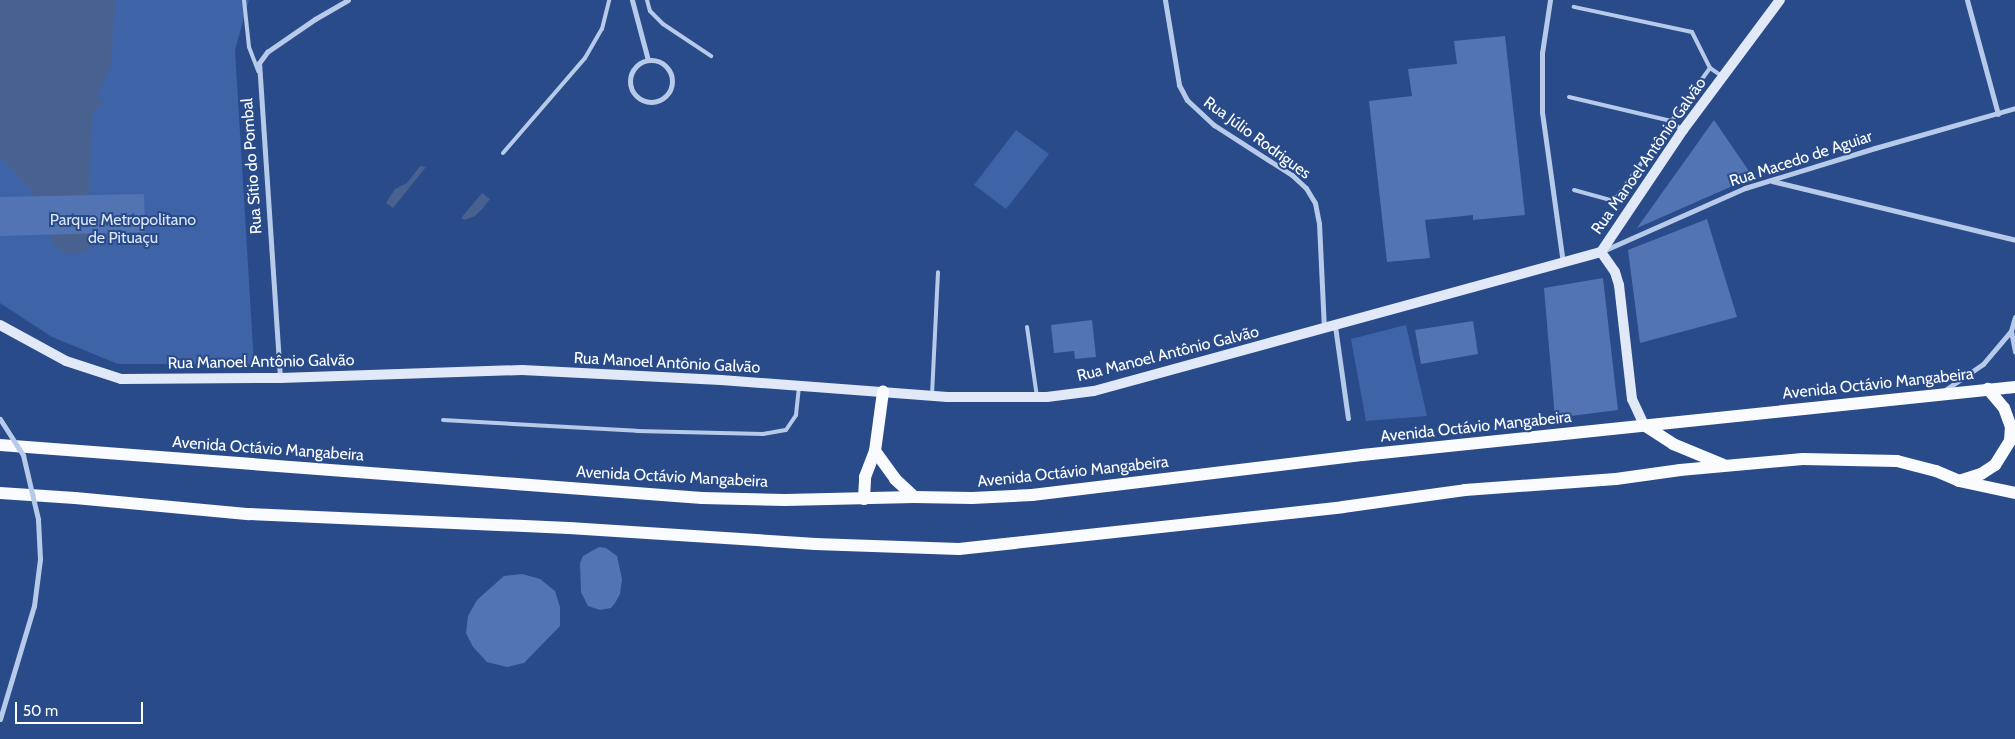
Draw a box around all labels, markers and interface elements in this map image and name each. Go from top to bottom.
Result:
street label: Rua Manoel Antônio Galvão [1588,74,1710,238]
street label: Rua Júlio Rodrigues [1200,93,1314,183]
street label: Rua Sítio do Pombal [238,97,266,235]
street label: Rua Macedo de Aguiar [1727,127,1875,191]
park label: Parque Metropolitano de Pituaçu [50,210,196,248]
street label: Rua Manoel Antônio Galvão [1075,322,1261,386]
street label: Rua Manoel Antônio Galvão [573,349,761,377]
street label: Rua Manoel Antônio Galvão [167,351,355,373]
street label: Avenida Octávio Mangabeira [1782,364,1974,404]
street label: Avenida Octávio Mangabeira [1380,407,1572,447]
street label: Avenida Octávio Mangabeira [172,433,364,465]
street label: Avenida Octávio Mangabeira [977,452,1169,492]
street label: Avenida Octávio Mangabeira [576,462,768,492]
scale bar [18,692,145,724]
text: 50 m [23,702,58,720]

